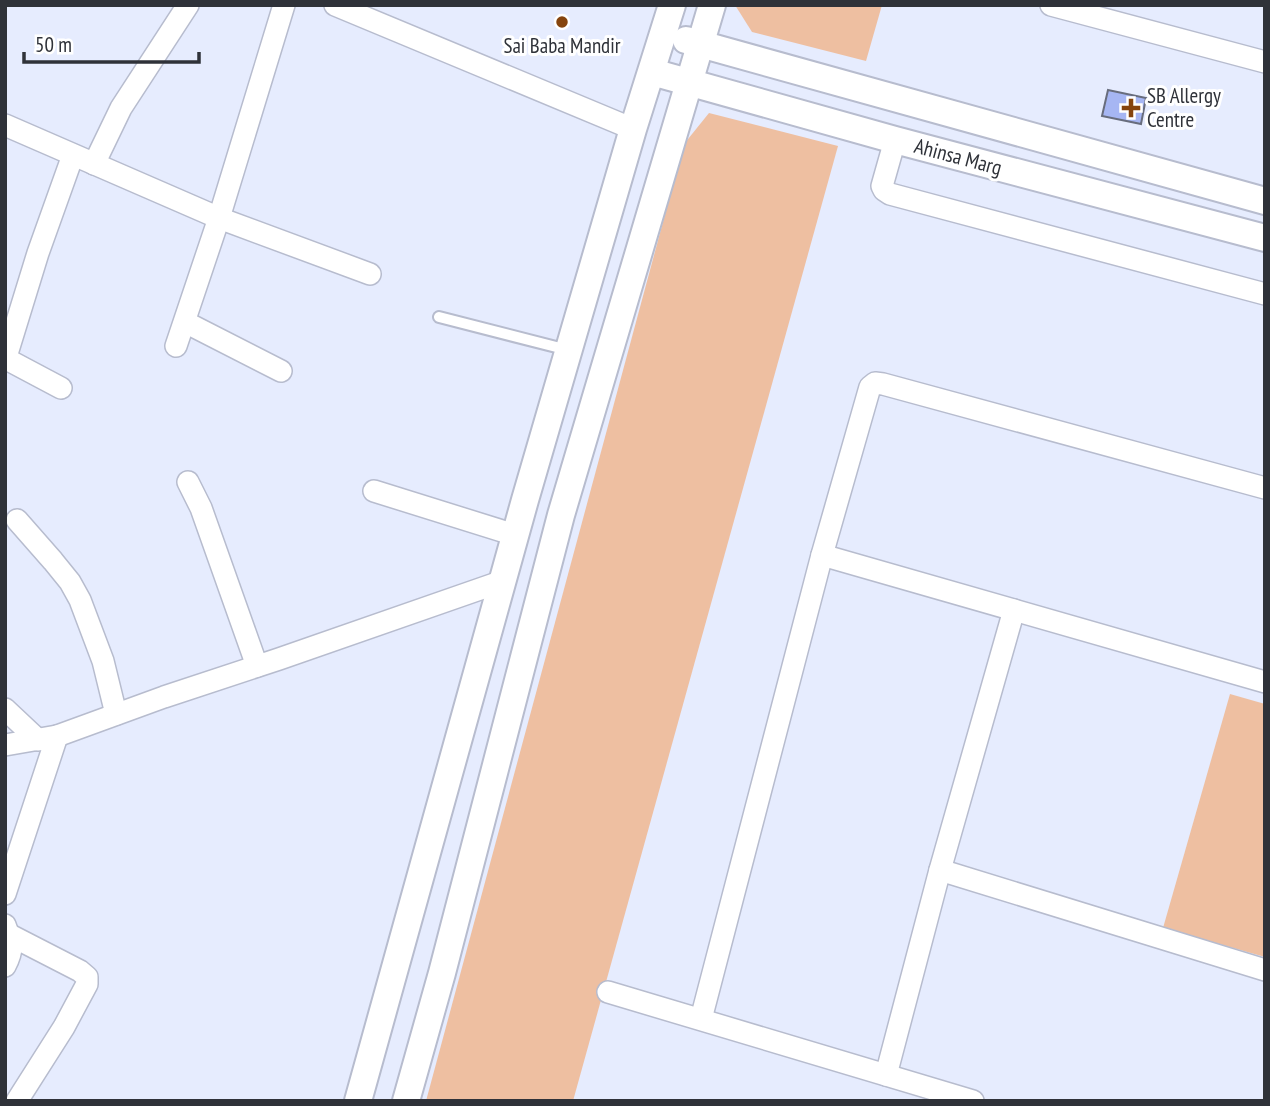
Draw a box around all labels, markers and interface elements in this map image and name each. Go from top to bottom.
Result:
marker: Sai Baba Mandir [554,14,570,30]
scale bar [24,21,200,65]
text: 50 m [35,31,72,58]
place label: Sai Baba Mandir [503,32,621,59]
place label: SB Allergy Centre [1147,82,1221,133]
marker: SB Allergy Centre [1121,98,1141,118]
street label: Ahinsa Marg [911,132,1005,181]

